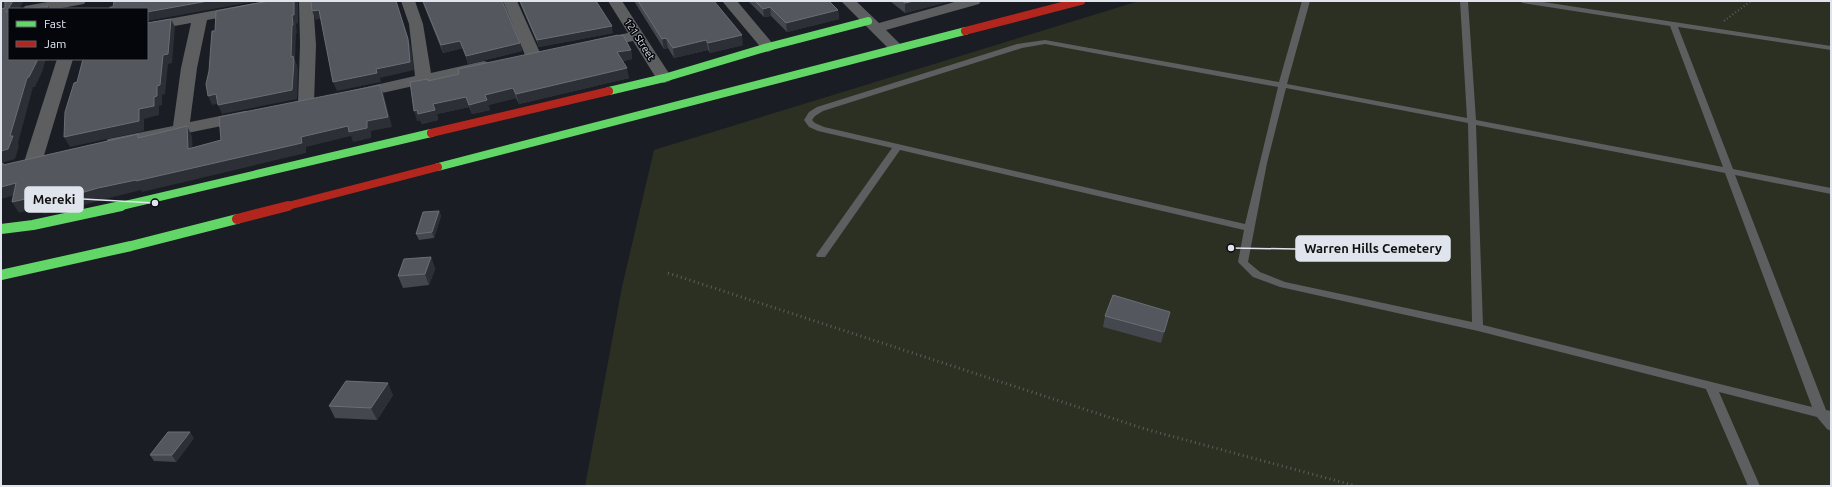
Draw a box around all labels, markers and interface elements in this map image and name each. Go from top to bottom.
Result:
legend [8,8,148,60]
text: Fast [44,17,66,30]
street label: 121 Street [622,17,657,62]
text: Jam [44,37,66,50]
callout: Mereki [25,187,83,212]
text: Mereki [33,192,75,206]
callout: Warren Hills Cemetery [1296,236,1450,261]
text: Warren Hills Cemetery [1304,241,1442,255]

